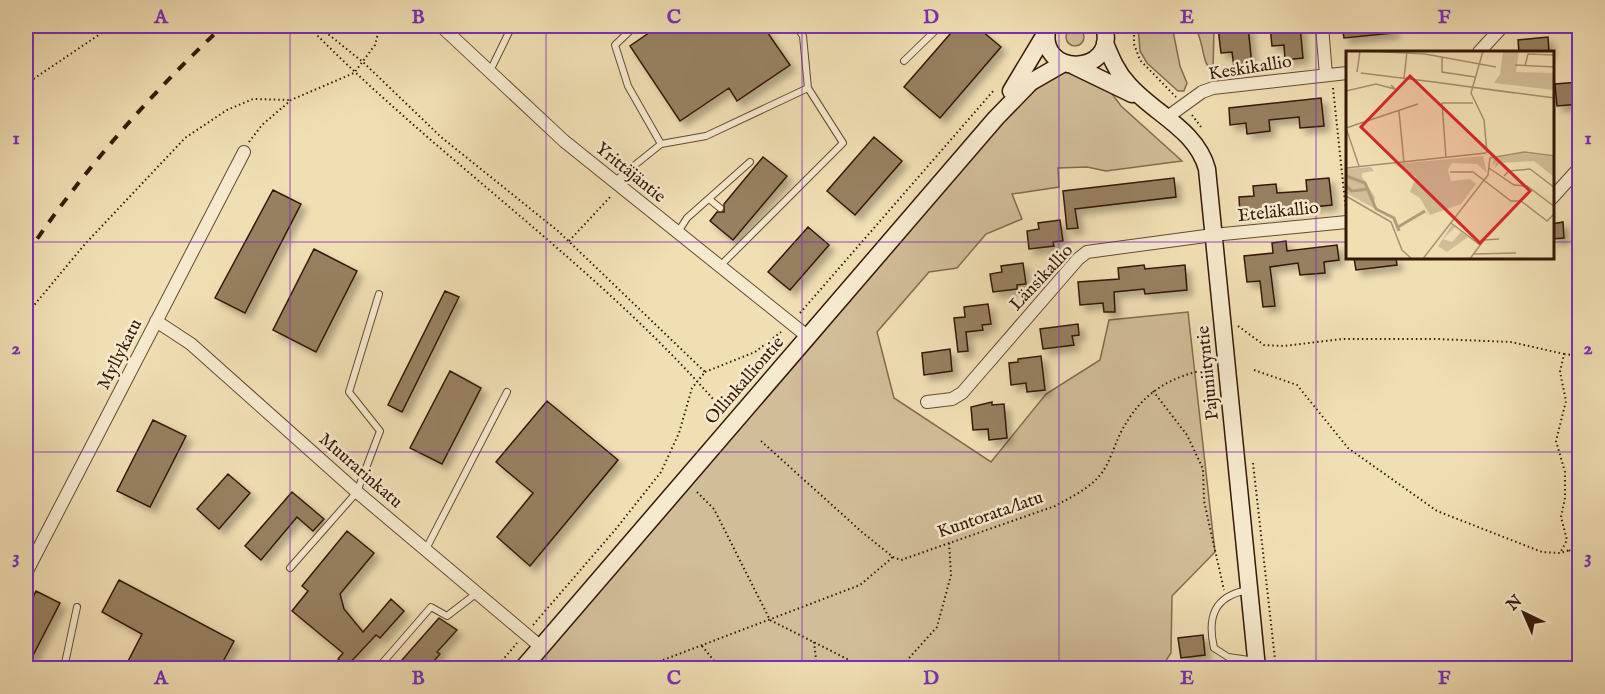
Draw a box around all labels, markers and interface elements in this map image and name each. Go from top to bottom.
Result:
text: A [153,5,169,30]
text: B [411,5,425,30]
text: C [667,5,681,30]
text: D [923,5,939,30]
text: E [1180,5,1194,30]
text: F [1438,5,1451,30]
street label: Keskikallio [1207,51,1294,86]
inset map [1346,51,1554,260]
text: 1 [12,126,20,151]
text: 1 [1584,126,1592,151]
street label: Yrittäjäntie [590,138,670,209]
street label: Eteläkallio [1237,197,1320,228]
street label: Länsikallio [1005,240,1079,316]
street label: Myllykatu [93,315,148,394]
street label: Pajuniityntie [1192,325,1225,421]
street label: Ollinkalliontie [701,332,790,430]
text: 2 [11,336,21,361]
text: 2 [1583,336,1593,361]
street label: Muurarinkatu [313,428,407,514]
street label: Kuntorata/latu [935,487,1046,544]
text: 3 [12,545,20,570]
text: 3 [1584,545,1592,570]
north arrow [1494,583,1554,643]
text: N [1502,592,1527,616]
text: A [153,666,169,691]
text: B [411,666,425,691]
text: C [667,666,681,691]
text: D [923,666,939,691]
text: E [1180,666,1194,691]
text: F [1438,666,1451,691]

